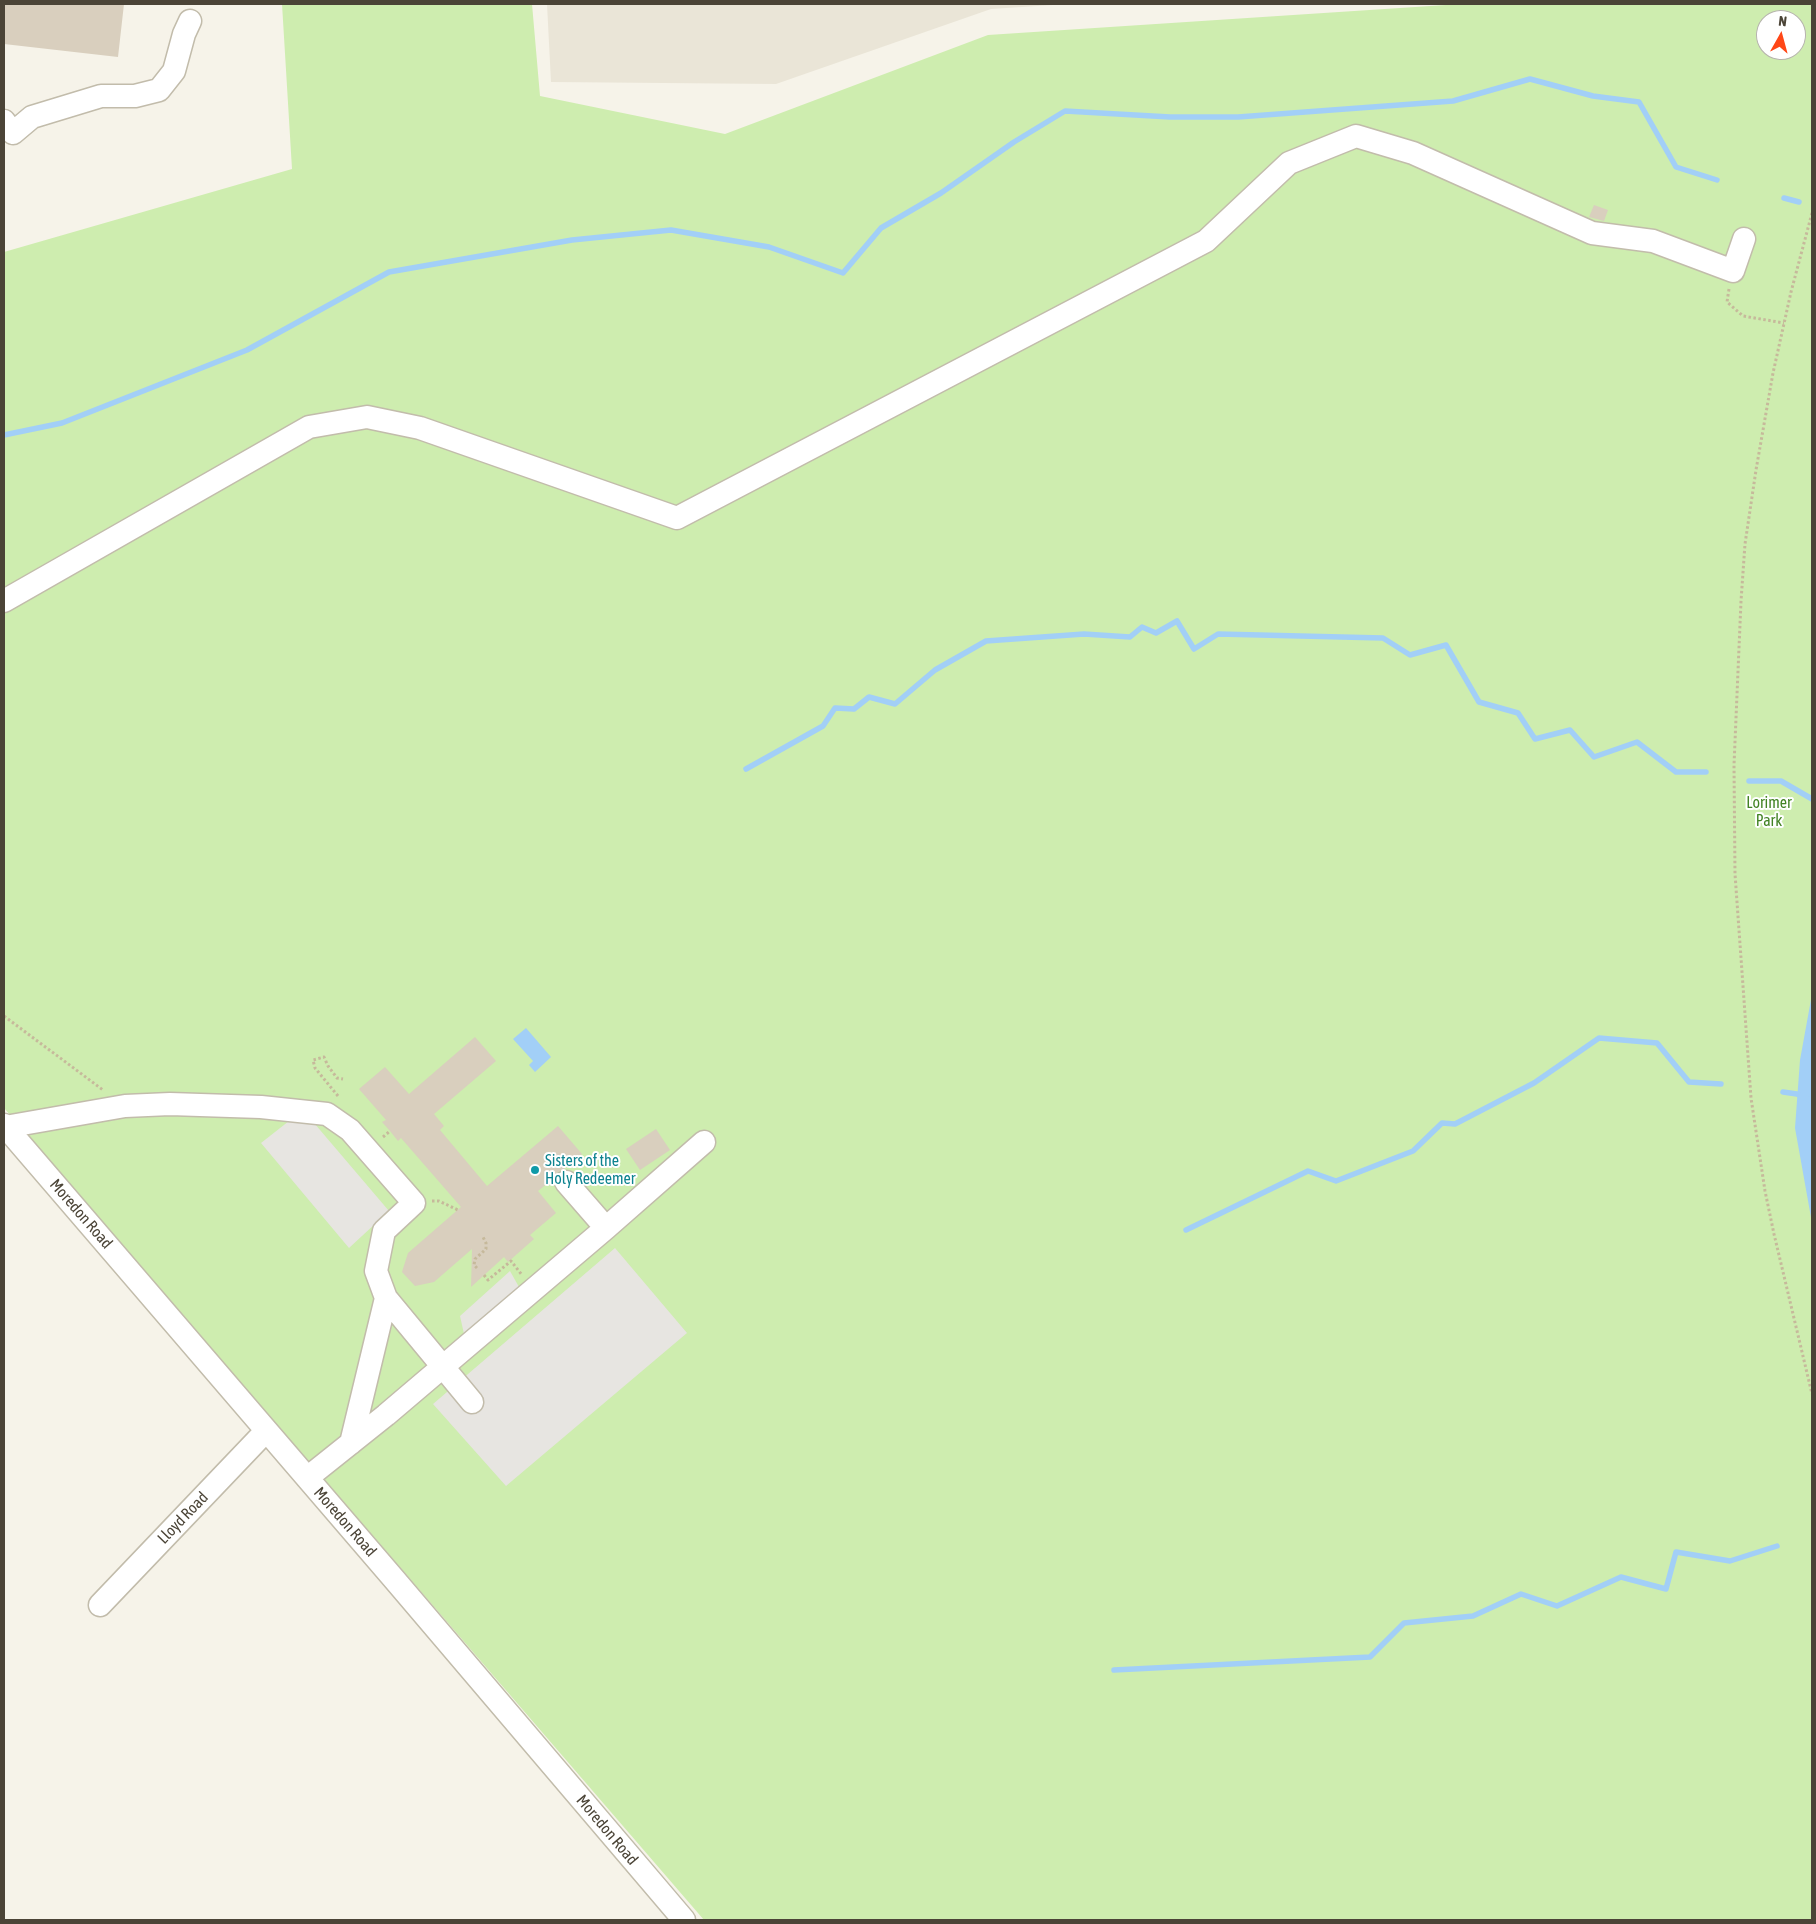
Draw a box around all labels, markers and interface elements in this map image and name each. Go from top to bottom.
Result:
north arrow [1756,10,1806,60]
text: N [1778,13,1788,30]
park label: Lorimer Park [1746,793,1792,831]
place label: Sisters of the Holy Redeemer [545,1151,635,1189]
marker: Sisters of the Holy Redeemer [529,1164,541,1176]
street label: Moredon Road [46,1175,116,1253]
street label: Moredon Road [310,1483,380,1561]
street label: Lloyd Road [154,1488,212,1548]
street label: Moredon Road [572,1791,642,1869]

